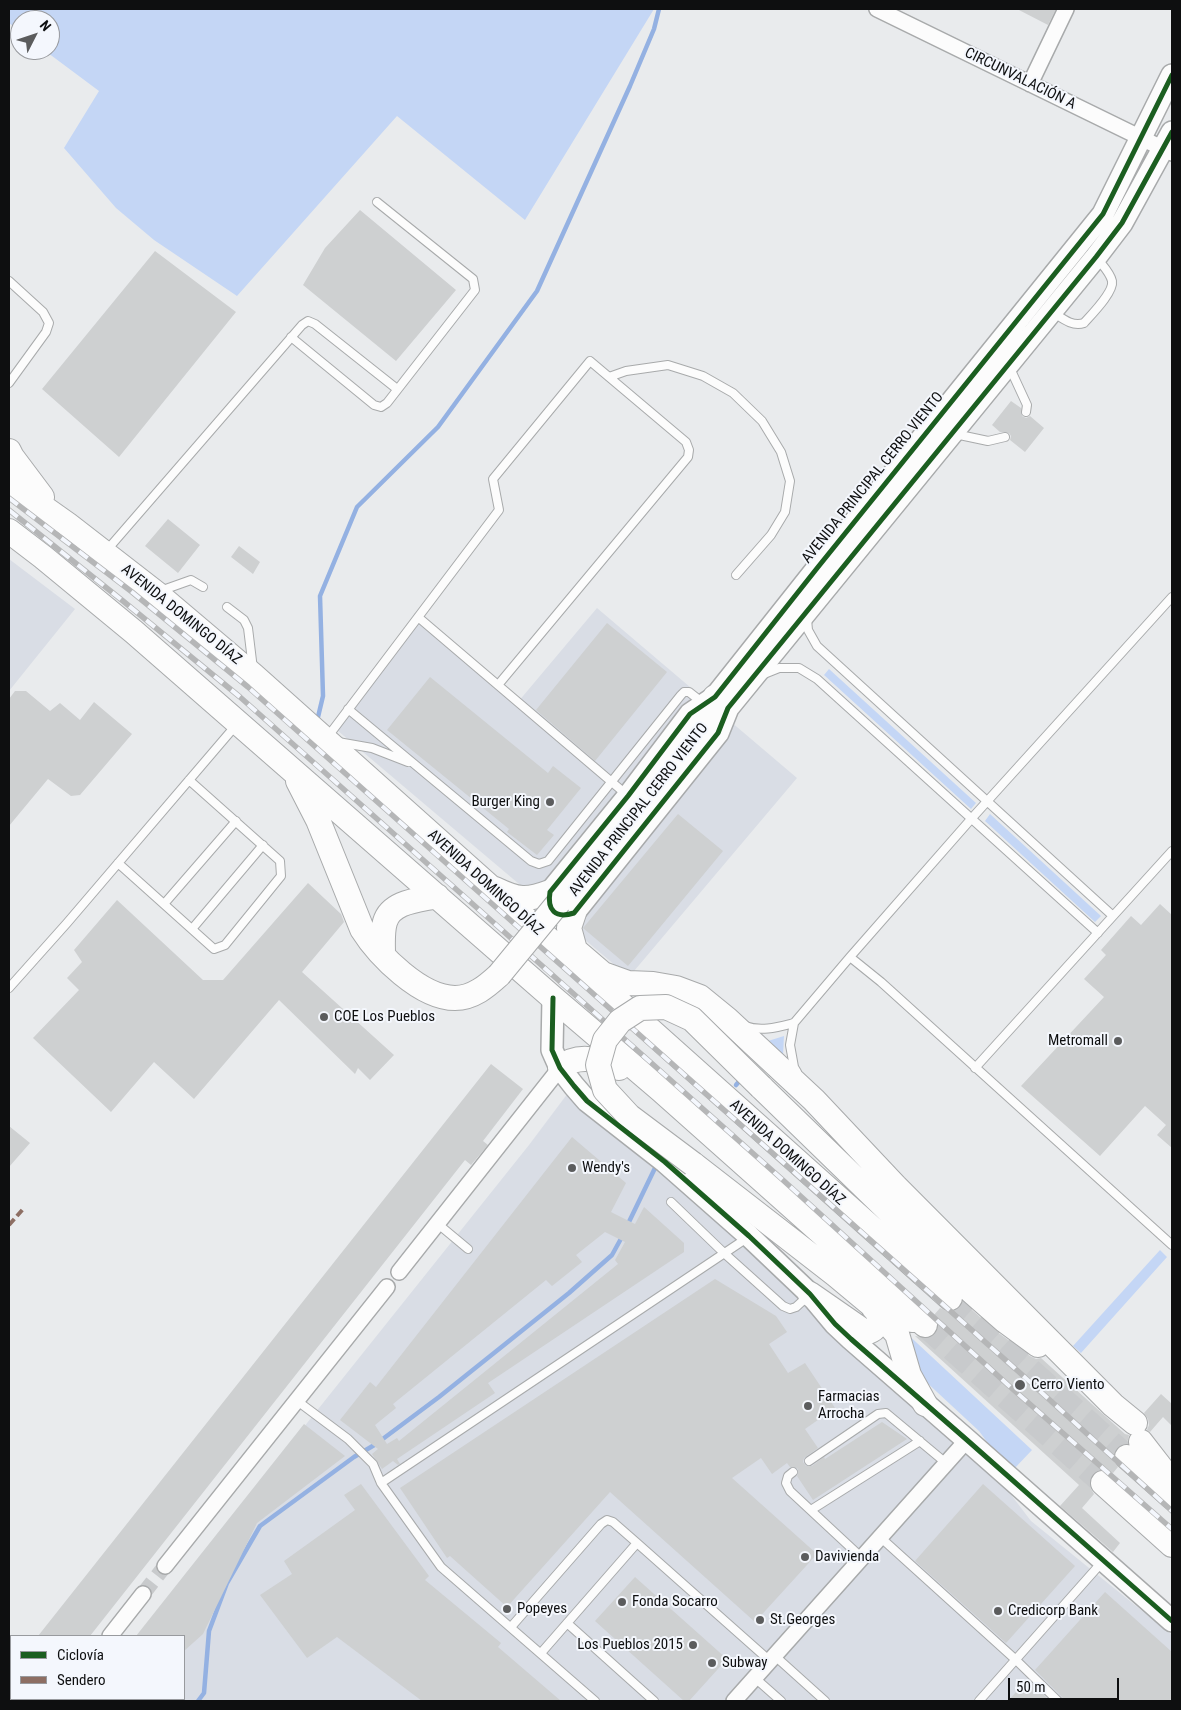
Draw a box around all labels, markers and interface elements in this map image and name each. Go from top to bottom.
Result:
north arrow [10,10,60,60]
text: N [37,17,54,34]
street label: CIRCUNVALACIÓN A [961,44,1079,114]
street label: AVENIDA PRINCIPAL CERRO VIENTO [798,389,948,567]
street label: AVENIDA DOMINGO DÍAZ [117,561,245,669]
street label: AVENIDA PRINCIPAL CERRO VIENTO [566,720,712,900]
place label: Burger King [471,793,540,811]
marker: Burger King [544,796,556,808]
street label: AVENIDA DOMINGO DÍAZ [423,826,547,940]
place label: COE Los Pueblos [334,1008,435,1026]
marker: COE Los Pueblos [318,1011,330,1023]
place label: Metromall [1048,1032,1108,1050]
marker: Metromall [1112,1035,1124,1047]
street label: AVENIDA DOMINGO DÍAZ [725,1096,849,1210]
place label: Wendy's [582,1159,630,1177]
marker: Wendy's [566,1162,578,1174]
place label: Cerro Viento [1031,1376,1104,1394]
marker: Cerro Viento [1013,1378,1027,1392]
place label: Farmacias Arrocha [818,1388,880,1423]
marker: Farmacias Arrocha [802,1400,814,1412]
place label: Davivienda [815,1548,879,1566]
marker: Davivienda [799,1551,811,1563]
place label: Fonda Socarro [632,1593,718,1611]
marker: Fonda Socarro [616,1596,628,1608]
place label: Popeyes [517,1600,567,1618]
place label: Credicorp Bank [1008,1602,1098,1620]
marker: Popeyes [501,1603,513,1615]
marker: Credicorp Bank [992,1605,1004,1617]
place label: St.Georges [770,1611,835,1629]
marker: St.Georges [754,1614,766,1626]
legend [10,1635,185,1700]
place label: Los Pueblos 2015 [577,1636,683,1654]
marker: Los Pueblos 2015 [687,1639,699,1651]
text: Ciclovía [57,1646,104,1664]
place label: Subway [722,1654,767,1672]
marker: Subway [706,1657,718,1669]
scale bar [1011,1668,1122,1700]
text: Sendero [57,1671,106,1689]
text: 50 m [1016,1678,1046,1696]

